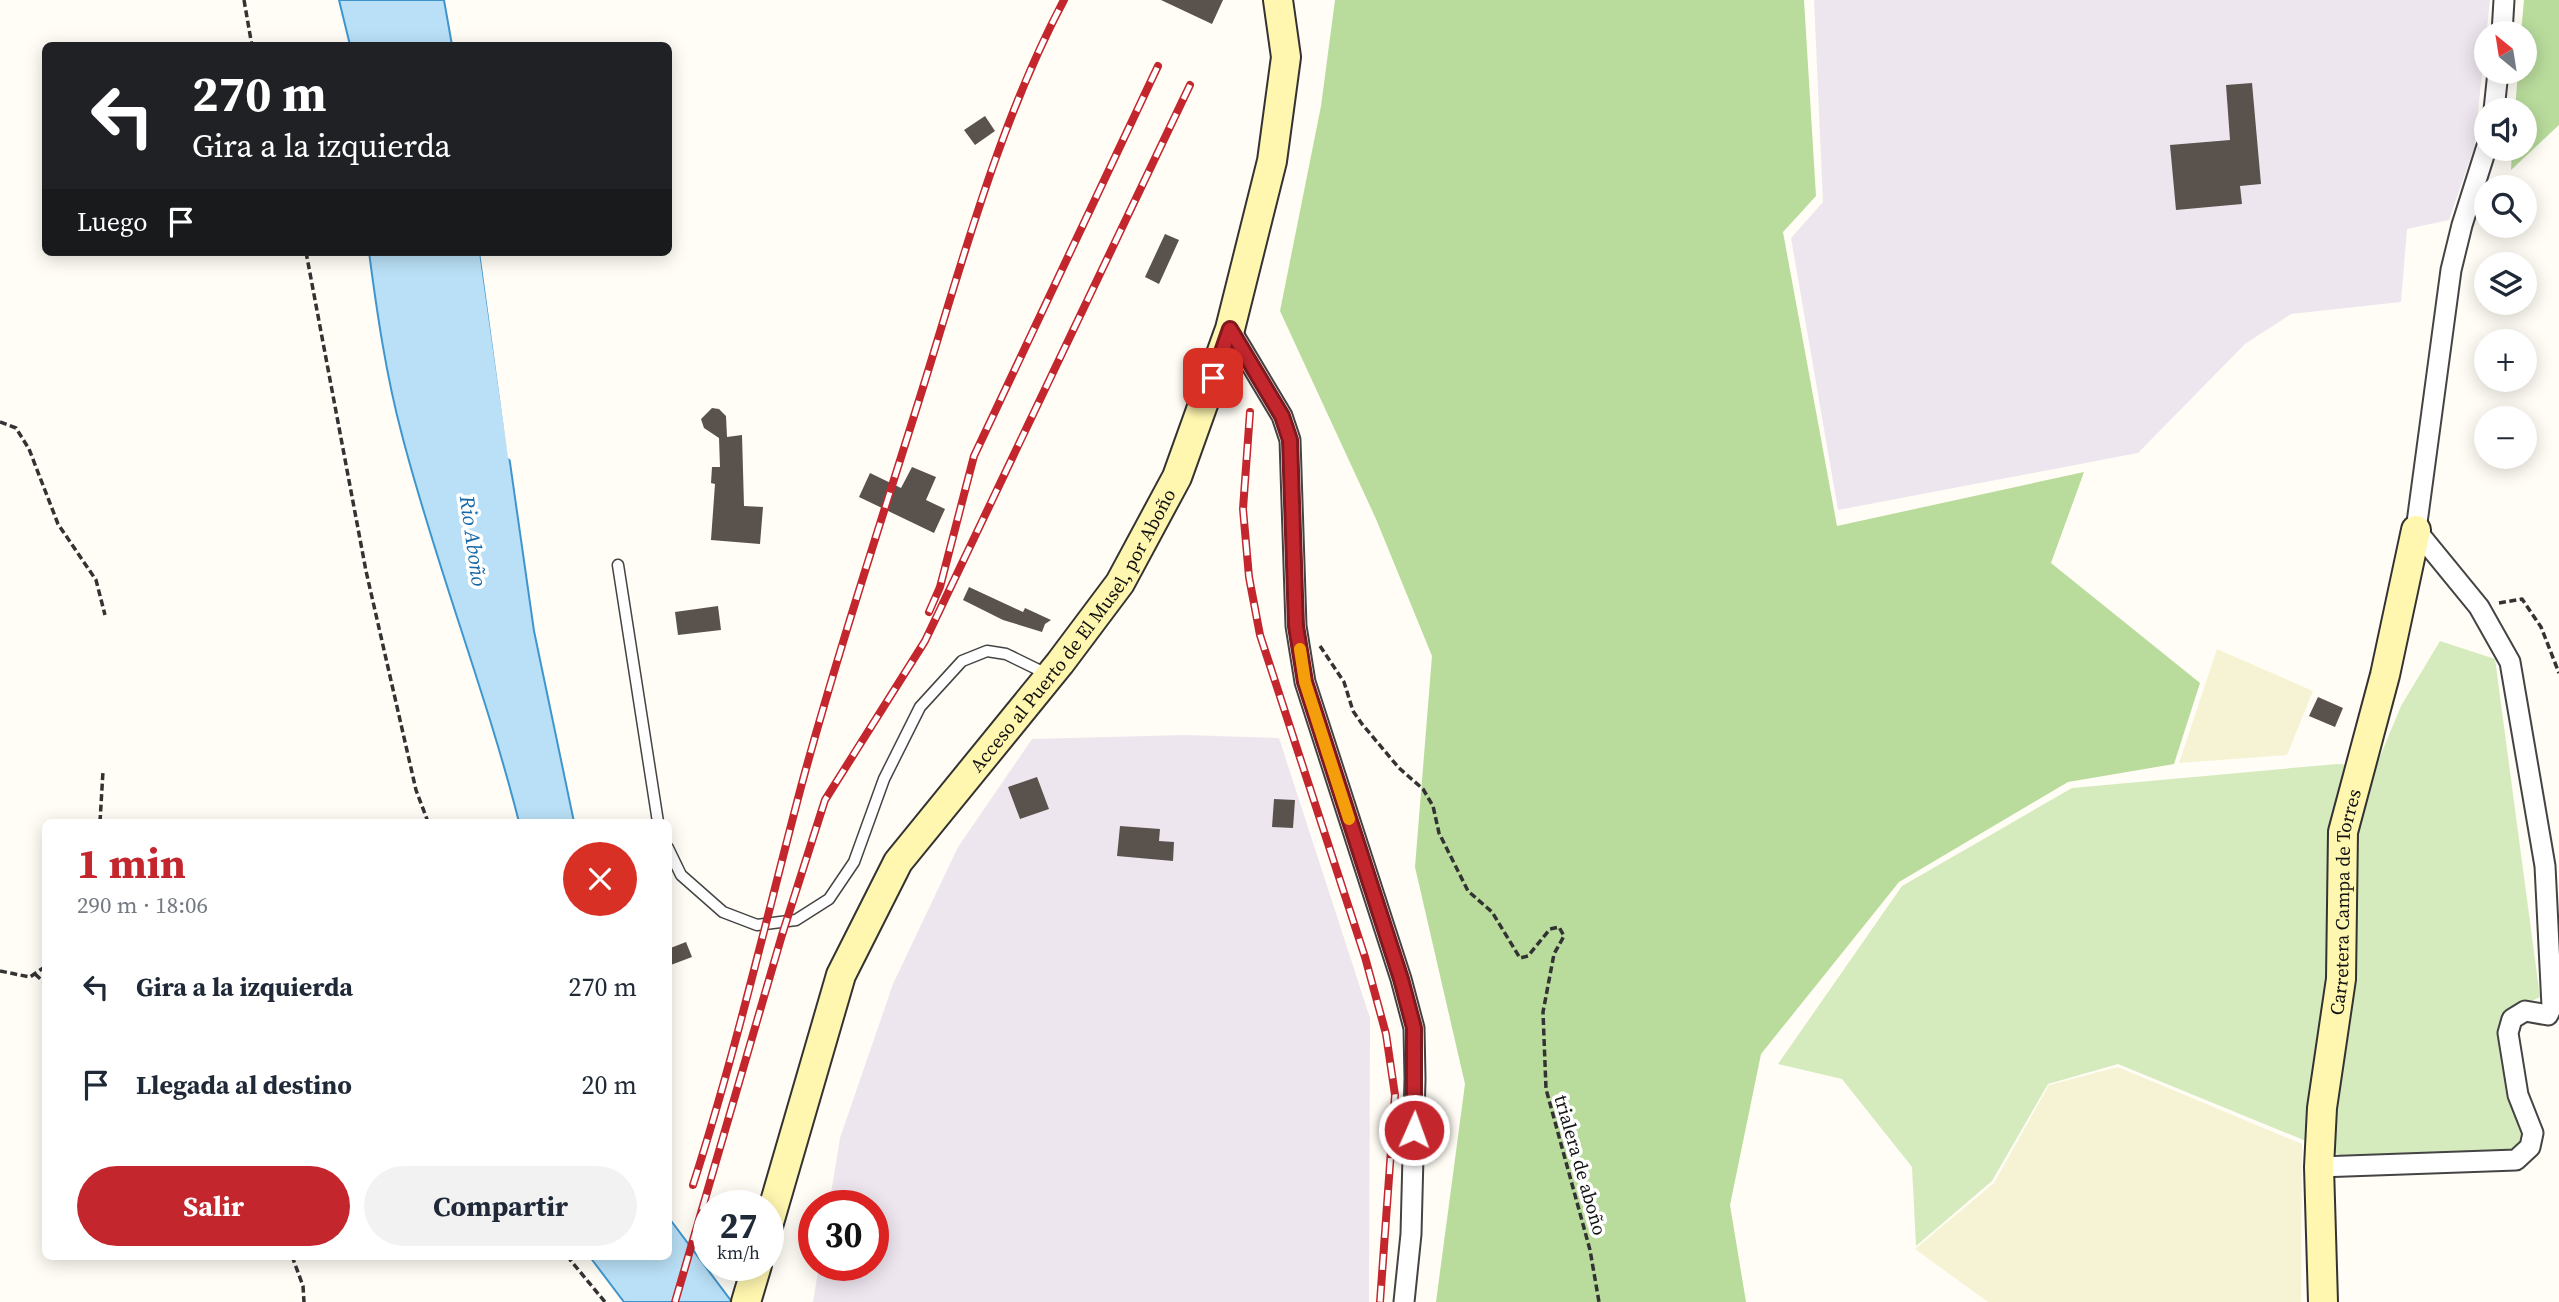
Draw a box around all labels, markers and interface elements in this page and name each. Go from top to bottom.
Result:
north arrow [2474,21,2538,84]
map controls [2474,21,2537,469]
text: 270 m [192,60,327,127]
icon: left [77,70,168,161]
button: sound [2474,98,2537,161]
text: Gira a la izquierda [192,124,451,168]
button: search [2474,175,2537,238]
icon: arrive [162,203,200,241]
text: Luego [77,204,148,240]
button: layers [2474,252,2537,315]
button: + [2474,329,2537,392]
pin [1183,348,1243,408]
icon: arrive [1194,359,1232,397]
button: − [2474,406,2537,469]
street label: Acceso al Puerto de El Musel, por Aboño [964,484,1182,777]
water label: Rio Aboño [453,493,494,588]
street label: Carretera Campa de Torres [2323,786,2367,1017]
text: 1 min [77,834,186,892]
button: close [563,842,637,916]
text: 290 m · 18:06 [77,889,208,921]
icon: left [77,968,115,1006]
text: Gira a la izquierda [136,969,353,1005]
text: 270 m [569,969,637,1005]
icon: arrive [77,1066,115,1104]
text: Llegada al destino [136,1067,352,1103]
text: 20 m [582,1067,637,1103]
street label: trialera de aboño [1549,1092,1613,1238]
position arrow [1377,1093,1451,1167]
button: Salir [77,1166,350,1246]
button: Compartir [364,1166,637,1246]
speed limit sign: 30 [798,1190,889,1281]
text: 27 [720,1202,757,1250]
text: km/h [717,1240,760,1265]

